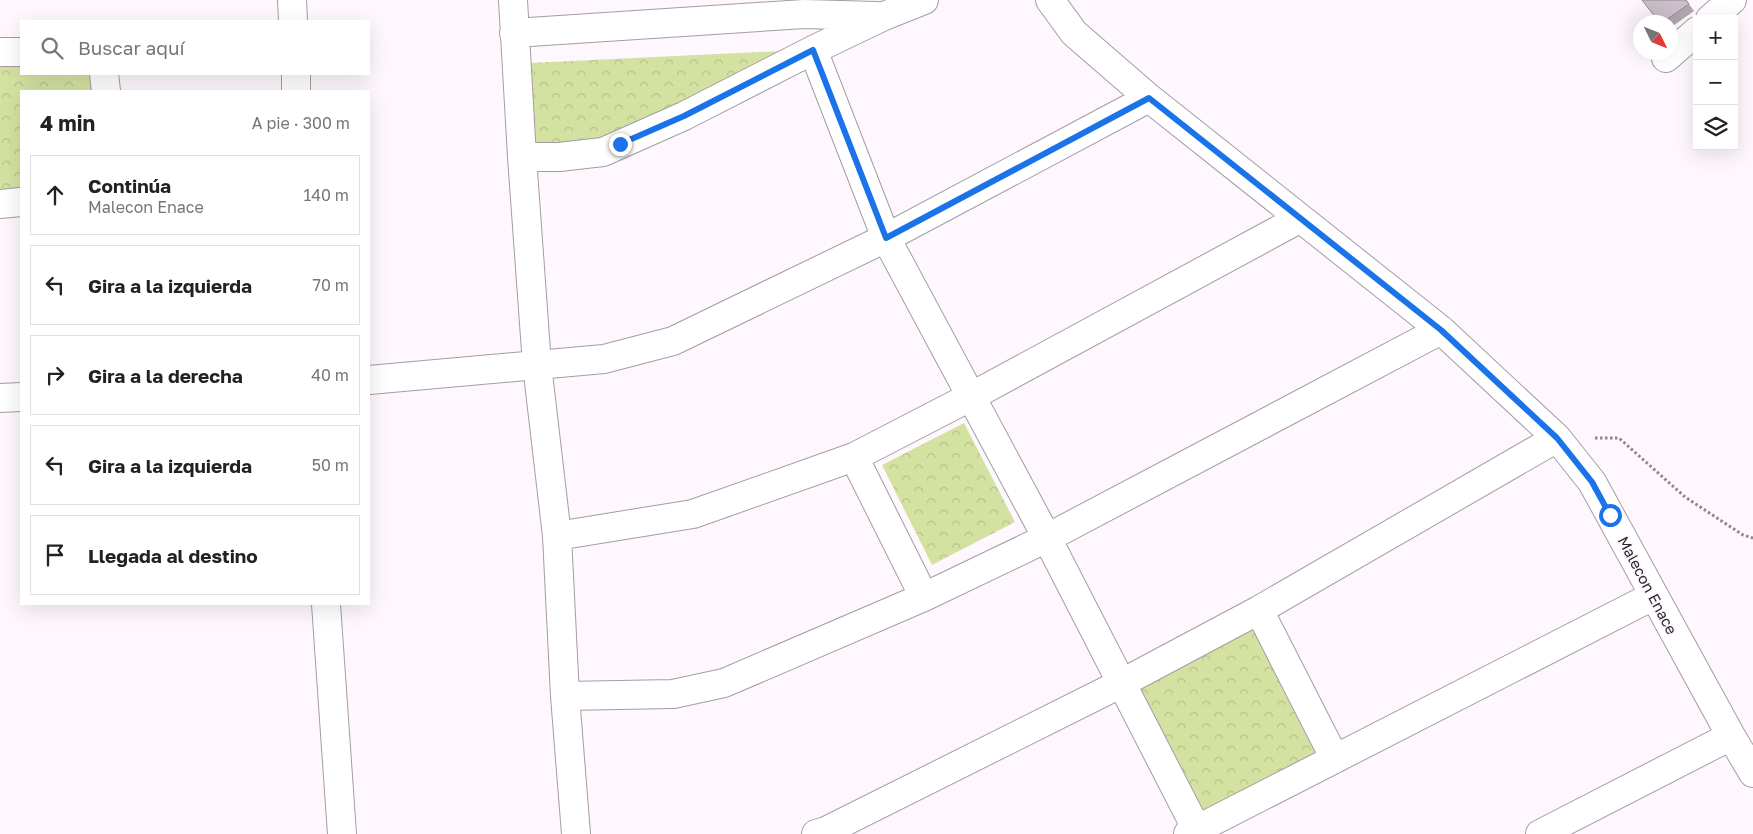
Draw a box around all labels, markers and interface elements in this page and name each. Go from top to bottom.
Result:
north arrow [1633,15,1678,60]
map controls [1693,15,1738,150]
button: + [1693,15,1738,60]
search box [20,20,370,75]
icon: search [38,34,66,62]
text: Buscar aquí [78,36,185,59]
button: − [1693,60,1738,105]
button: layers [1693,105,1738,150]
text: 4 min [40,110,95,136]
text: A pie · 300 m [252,113,350,133]
route end [609,133,632,156]
text: Continúa [88,174,171,197]
icon: ahead [41,181,69,209]
text: 140 m [303,185,349,205]
text: Malecon Enace [88,197,204,217]
icon: left [41,271,69,299]
text: Gira a la izquierda [88,274,252,297]
text: 70 m [312,275,349,295]
icon: right [41,361,69,389]
text: Gira a la derecha [88,364,243,387]
text: 40 m [311,365,349,385]
icon: left [41,451,69,479]
text: Gira a la izquierda [88,454,252,477]
text: 50 m [312,455,349,475]
route start [1599,504,1622,527]
street label: Malecon Enace [1615,533,1682,637]
icon: arrive [41,541,69,569]
text: Llegada al destino [88,544,258,567]

